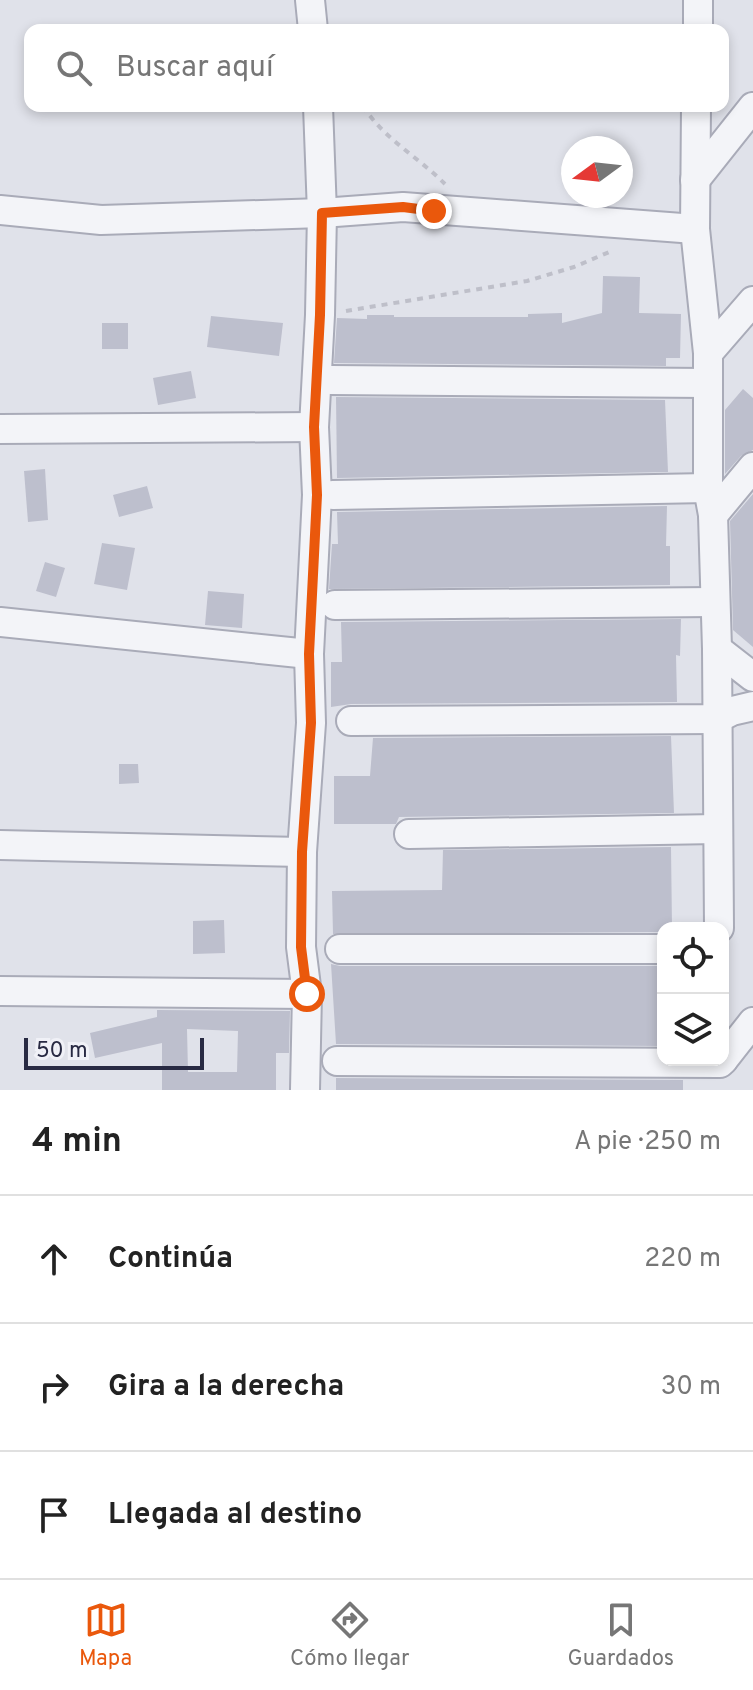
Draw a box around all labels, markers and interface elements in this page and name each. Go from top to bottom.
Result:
search box [24,24,729,112]
icon: search [52,46,96,90]
text: Buscar aquí [116,50,274,87]
north arrow [561,136,633,208]
route end [416,193,452,229]
map controls [657,922,729,1066]
button: locate [657,922,729,994]
route start [289,976,325,1012]
button: layers [657,994,729,1066]
scale bar [24,1034,204,1070]
text: 50 m [36,1038,88,1065]
text: 4 min [32,1121,122,1164]
text: A pie · 250 m [574,1126,721,1159]
icon: ahead [32,1237,76,1281]
text: Continúa [108,1241,233,1278]
text: 220 m [644,1243,721,1276]
icon: right [32,1365,76,1409]
text: Gira a la derecha [108,1369,344,1406]
text: 30 m [661,1371,721,1404]
icon: arrive [32,1493,76,1537]
text: Llegada al destino [108,1497,362,1534]
tab: Mapa [79,1598,132,1673]
tab: Cómo llegar [290,1598,410,1673]
tab: Guardados [568,1598,674,1673]

